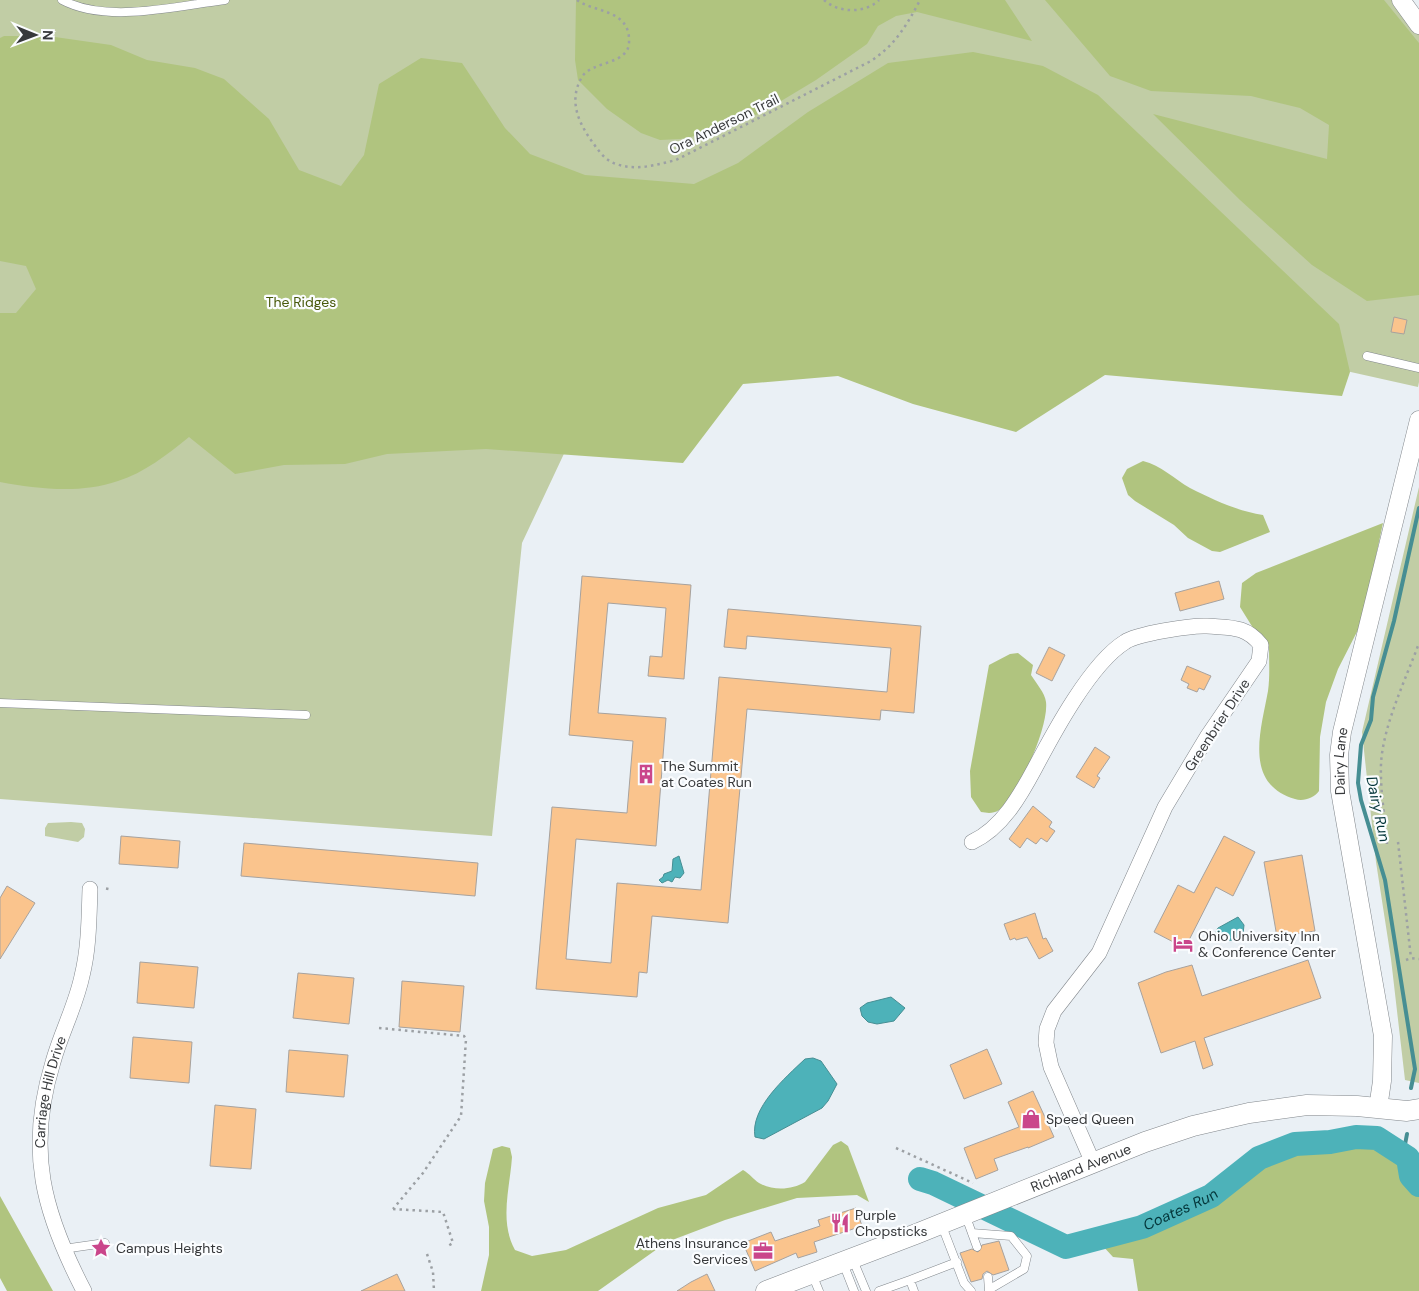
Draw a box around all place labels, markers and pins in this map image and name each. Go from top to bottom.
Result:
place label: The Summit at Coates Run [661,757,752,791]
building icon: The Summit at Coates Run [635,763,657,785]
place label: Ohio University Inn & Conference Center [1198,927,1336,961]
hotel icon: Ohio University Inn & Conference Center [1172,933,1194,955]
shop icon: Speed Queen [1020,1108,1042,1130]
place label: Speed Queen [1046,1110,1134,1128]
place label: Purple Chopsticks [855,1206,927,1240]
restaurant icon: Purple Chopsticks [829,1212,851,1234]
place label: Athens Insurance Services [636,1234,748,1268]
place icon: Campus Heights [90,1237,112,1259]
place label: Campus Heights [116,1239,223,1257]
office icon: Athens Insurance Services [752,1240,774,1262]

